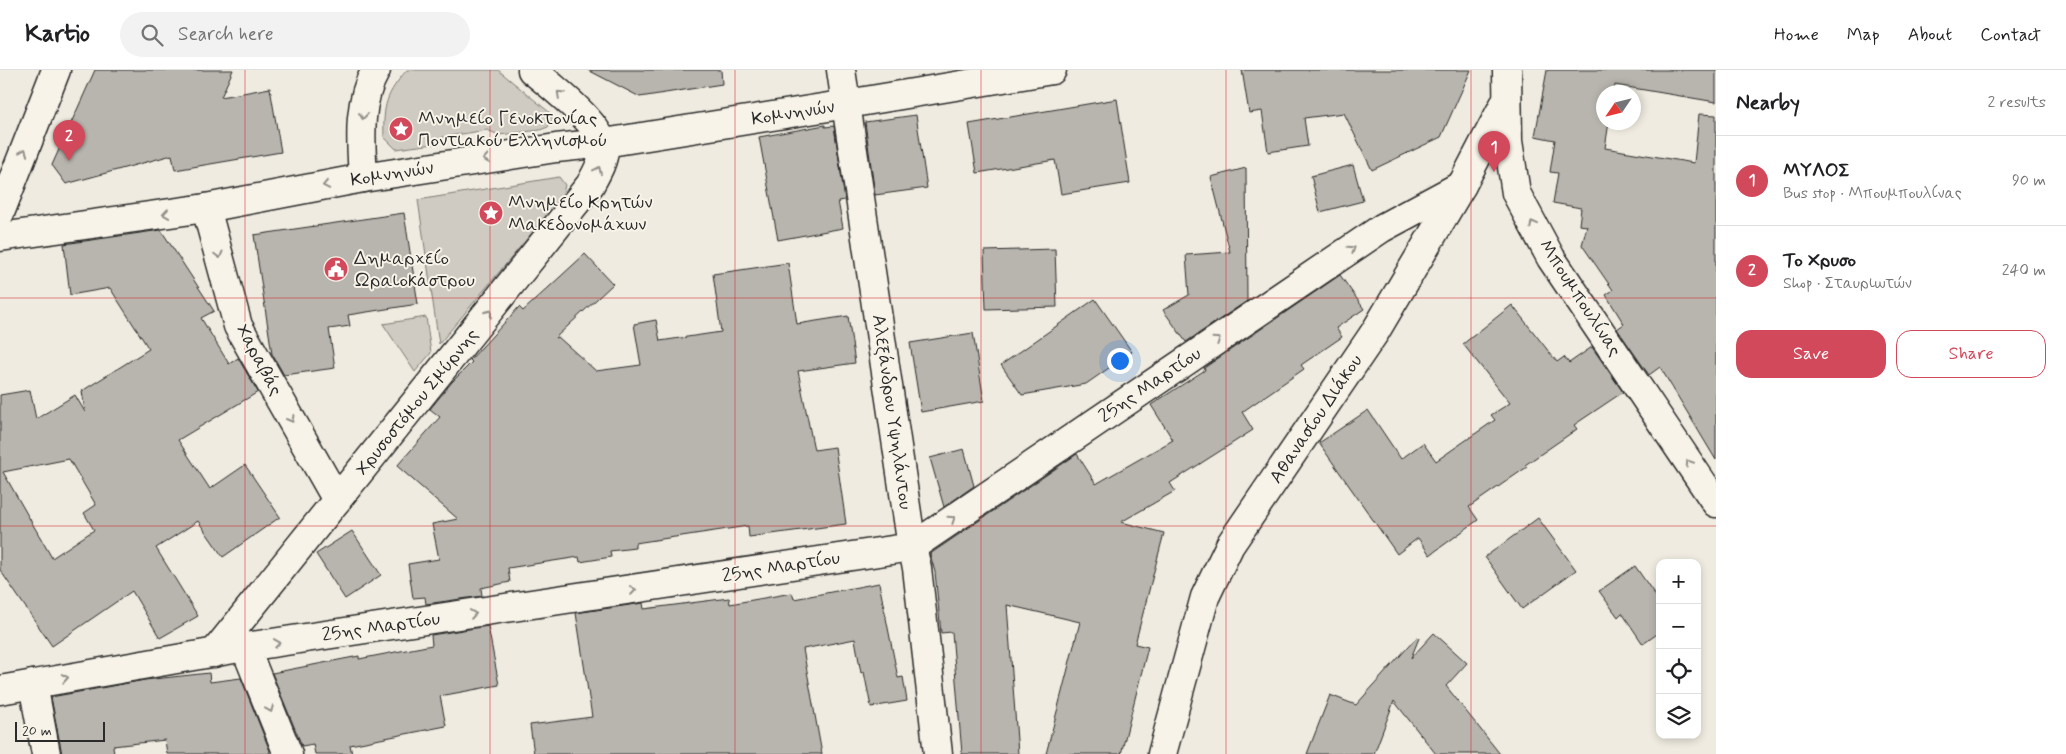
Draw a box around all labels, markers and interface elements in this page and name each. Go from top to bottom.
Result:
search box [120,12,470,57]
text: Kartio [25,19,90,50]
icon: search [138,21,166,49]
text: Search here [178,22,274,47]
text: Home [1774,23,1819,47]
text: Map [1847,23,1880,47]
text: About [1908,23,1952,47]
text: Contact [1980,23,2041,47]
north arrow [1596,85,1641,130]
text: Nearby [1736,89,1800,117]
one-way arrow [556,91,565,100]
text: 2 results [1988,92,2046,113]
street label: Κομνηνών [750,94,836,132]
place label: Μνημείο Γενοκτονίας Ποντιακού Ελληνισμού [418,106,608,153]
one-way arrow [358,113,369,121]
place icon: Μνημείο Γενοκτονίας Ποντιακού Ελληνισμού [388,116,414,142]
pin: 2 [53,120,85,161]
pin: 1 [1478,131,1510,172]
one-way arrow [18,148,28,157]
one-way arrow [482,153,490,163]
street label: Κομνηνών [349,155,435,193]
text: ΜΥΛΟΣ [1783,158,1850,183]
one-way arrow [591,166,602,175]
text: 1 [1748,170,1756,191]
text: 90 m [2012,170,2046,191]
one-way arrow [321,179,330,190]
text: Bus stop · Μπουμπουλίνας [1783,183,1962,204]
place label: Μνημείο Κρητών Μακεδονομάχων [508,190,653,237]
place icon: Μνημείο Κρητών Μακεδονομάχων [478,200,504,226]
one-way arrow [162,208,170,219]
one-way arrow [1529,221,1539,230]
street label: Μπουμπουλίνας [1533,235,1627,361]
one-way arrow [1347,245,1356,255]
place label: Δημαρχείο Ωραιοκάστρου [354,246,475,293]
text: Το Χρυσο [1783,248,1856,273]
one-way arrow [213,251,224,260]
public building icon: Δημαρχείο Ωραιοκάστρου [323,256,349,282]
text: 2 [1748,260,1756,281]
text: 240 m [2002,260,2046,281]
text: Shop · Σταυριωτών [1783,273,1912,294]
one-way arrow [483,309,492,318]
street label: Αλεξάνδρου Υψηλάντου [866,313,918,511]
street label: Χαραβάς [230,320,288,400]
street label: Χρυσοστόμου Σμύρνης [350,323,484,481]
button: Save [1736,330,1886,378]
button: Share [1896,330,2046,378]
one-way arrow [1212,337,1221,346]
street label: 25ης Μαρτίου [1094,341,1206,429]
your location [1107,348,1133,374]
street label: Αθανασίου Διάκου [1264,350,1368,488]
one-way arrow [285,413,295,422]
one-way arrow [1686,459,1695,468]
one-way arrow [947,516,956,525]
street label: 25ης Μαρτίου [720,545,842,589]
map controls [1656,559,1701,739]
button: + [1656,559,1701,604]
one-way arrow [629,585,638,595]
button: − [1656,604,1701,649]
street label: 25ης Μαρτίου [320,606,442,648]
one-way arrow [468,609,477,619]
one-way arrow [273,638,282,648]
button: locate [1656,649,1701,694]
one-way arrow [61,674,70,684]
button: layers [1656,694,1701,739]
one-way arrow [264,704,274,713]
scale bar [15,719,105,742]
text: 20 m [22,722,52,740]

